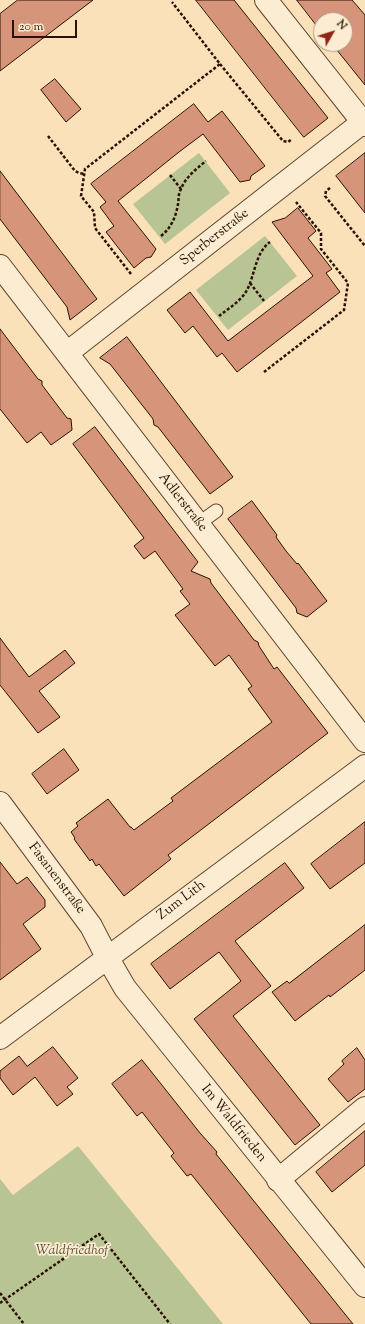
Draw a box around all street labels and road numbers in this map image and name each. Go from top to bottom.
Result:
street label: Sperberstraße [177,206,253,270]
street label: Adlerstraße [154,470,210,536]
street label: Fasanenstraße [24,840,88,918]
street label: Zum Lith [155,877,209,925]
street label: Im Waldfrieden [197,1082,269,1166]

